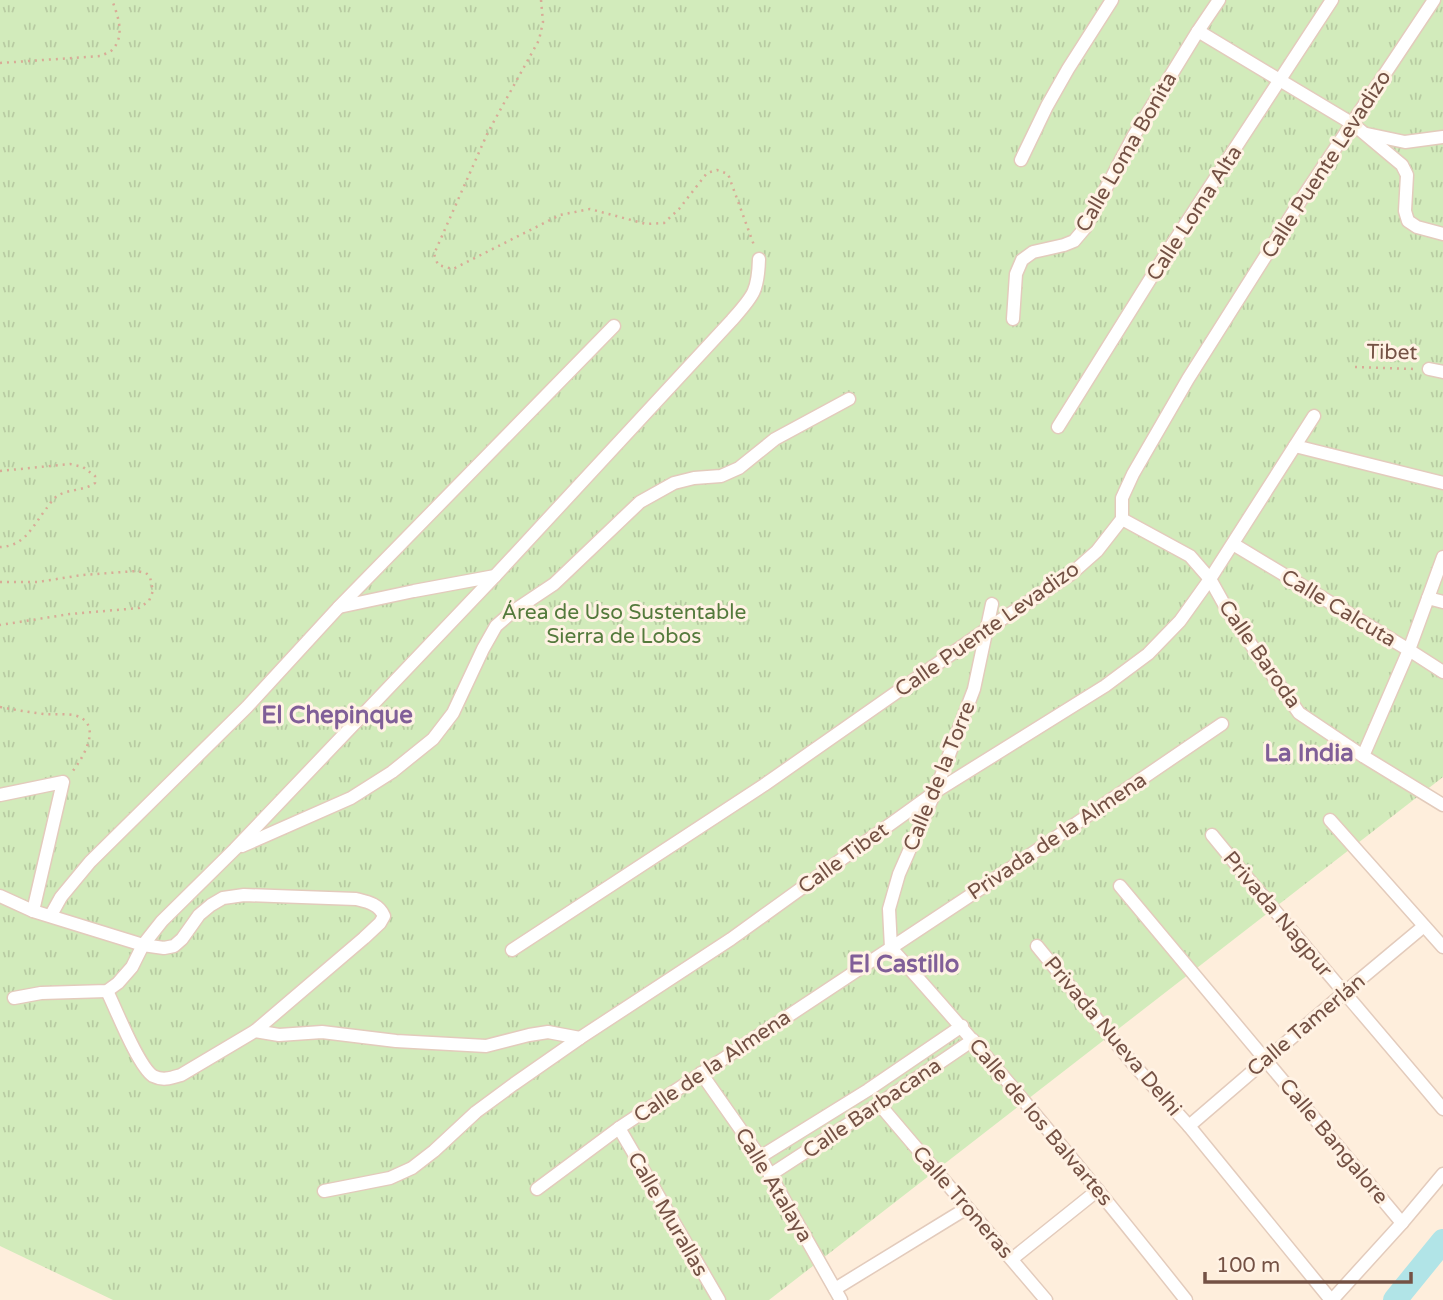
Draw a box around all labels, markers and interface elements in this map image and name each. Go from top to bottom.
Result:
street label: Calle Puente Levadizo [1256,66,1397,263]
street label: Calle Loma Bonita [1070,68,1182,237]
street label: Calle Loma Alta [1141,141,1247,286]
street label: Tibet [1366,340,1418,365]
street label: Calle Puente Levadizo [890,556,1084,702]
street label: Calle Calcuta [1277,564,1401,653]
street label: Calle Baroda [1213,595,1306,713]
park label: Área de Uso Sustentable Sierra de Lobos [502,600,747,649]
street label: Calle de la Torre [898,698,981,855]
district label: El Chepinque [261,701,413,730]
district label: La India [1264,739,1354,768]
street label: Privada de la Almena [963,767,1151,906]
street label: Calle Tibet [793,817,893,899]
street label: Privada Nagpur [1218,846,1338,982]
district label: El Castillo [849,950,959,979]
street label: Privada Nueva Delhi [1039,952,1187,1121]
street label: Calle Tamerlán [1242,969,1370,1082]
street label: Calle de la Almena [629,1005,795,1128]
street label: Calle de los Balvartes [963,1034,1118,1211]
street label: Calle Barbacana [798,1053,946,1164]
street label: Calle Bangalore [1274,1074,1393,1209]
street label: Calle Atalaya [730,1124,818,1247]
street label: Calle Troneras [907,1141,1018,1264]
street label: Calle Murallas [622,1148,713,1281]
scale bar [1205,1240,1412,1284]
text: 100 m [1216,1253,1280,1278]

